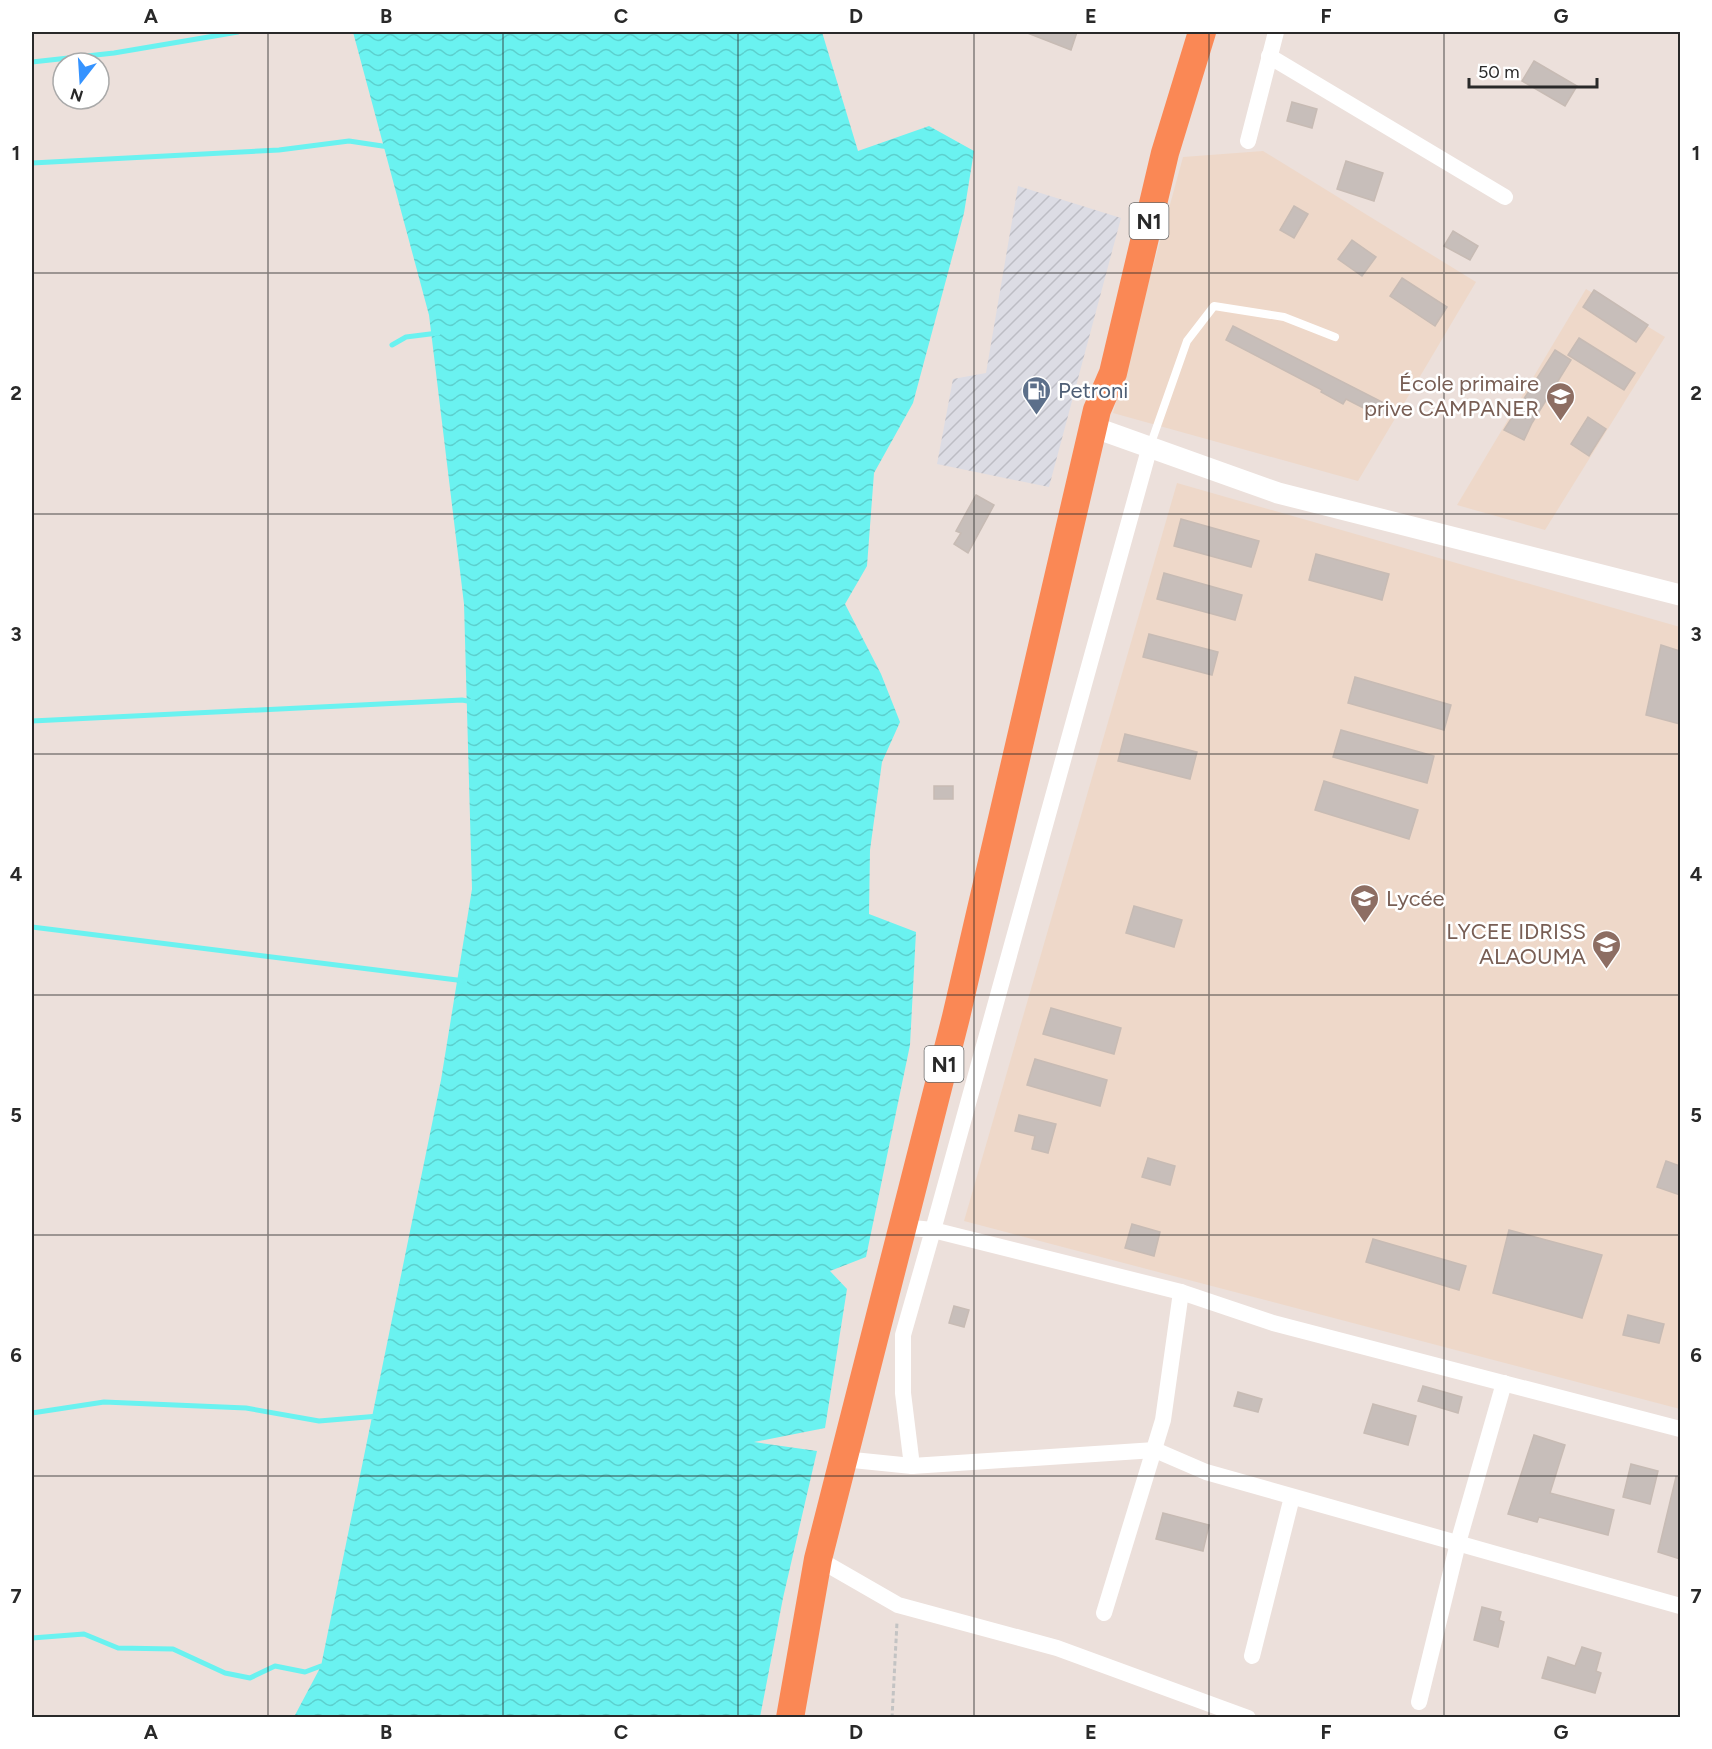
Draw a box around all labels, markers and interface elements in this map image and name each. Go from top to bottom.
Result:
text: A [144,4,159,28]
text: B [380,4,392,28]
text: C [614,4,628,28]
text: D [849,4,863,28]
text: E [1085,4,1097,28]
text: F [1320,4,1332,28]
text: G [1554,4,1569,28]
north arrow [51,51,111,111]
scale bar [1469,51,1596,89]
text: 50 m [1478,61,1520,83]
text: N [68,84,85,106]
text: 1 [12,141,20,165]
text: 1 [1692,141,1700,165]
road number: N1 [1130,203,1168,239]
place label: École primaire prive CAMPANER [1364,370,1539,422]
fuel station icon: Petroni [1021,374,1053,416]
place label: Petroni [1058,377,1128,404]
school or university icon: École primaire prive CAMPANER [1544,380,1576,422]
text: 2 [10,381,22,405]
text: 2 [1690,381,1702,405]
text: 3 [10,622,22,646]
text: 3 [1690,622,1702,646]
text: 4 [10,862,23,886]
text: 4 [1690,862,1703,886]
school or university icon: Lycée [1349,882,1381,924]
place label: Lycée [1386,885,1445,912]
place label: LYCEE IDRISS ALAOUMA [1446,918,1586,970]
school or university icon: LYCEE IDRISS ALAOUMA [1591,928,1623,970]
road number: N1 [924,1046,964,1082]
text: 5 [10,1103,22,1127]
text: 5 [1690,1103,1702,1127]
text: 6 [10,1343,22,1367]
text: 6 [1690,1343,1702,1367]
text: 7 [10,1584,22,1608]
text: 7 [1690,1584,1702,1608]
text: A [144,1720,159,1744]
text: B [380,1720,392,1744]
text: C [614,1720,628,1744]
text: D [849,1720,863,1744]
text: E [1085,1720,1097,1744]
text: F [1320,1720,1332,1744]
text: G [1554,1720,1569,1744]

